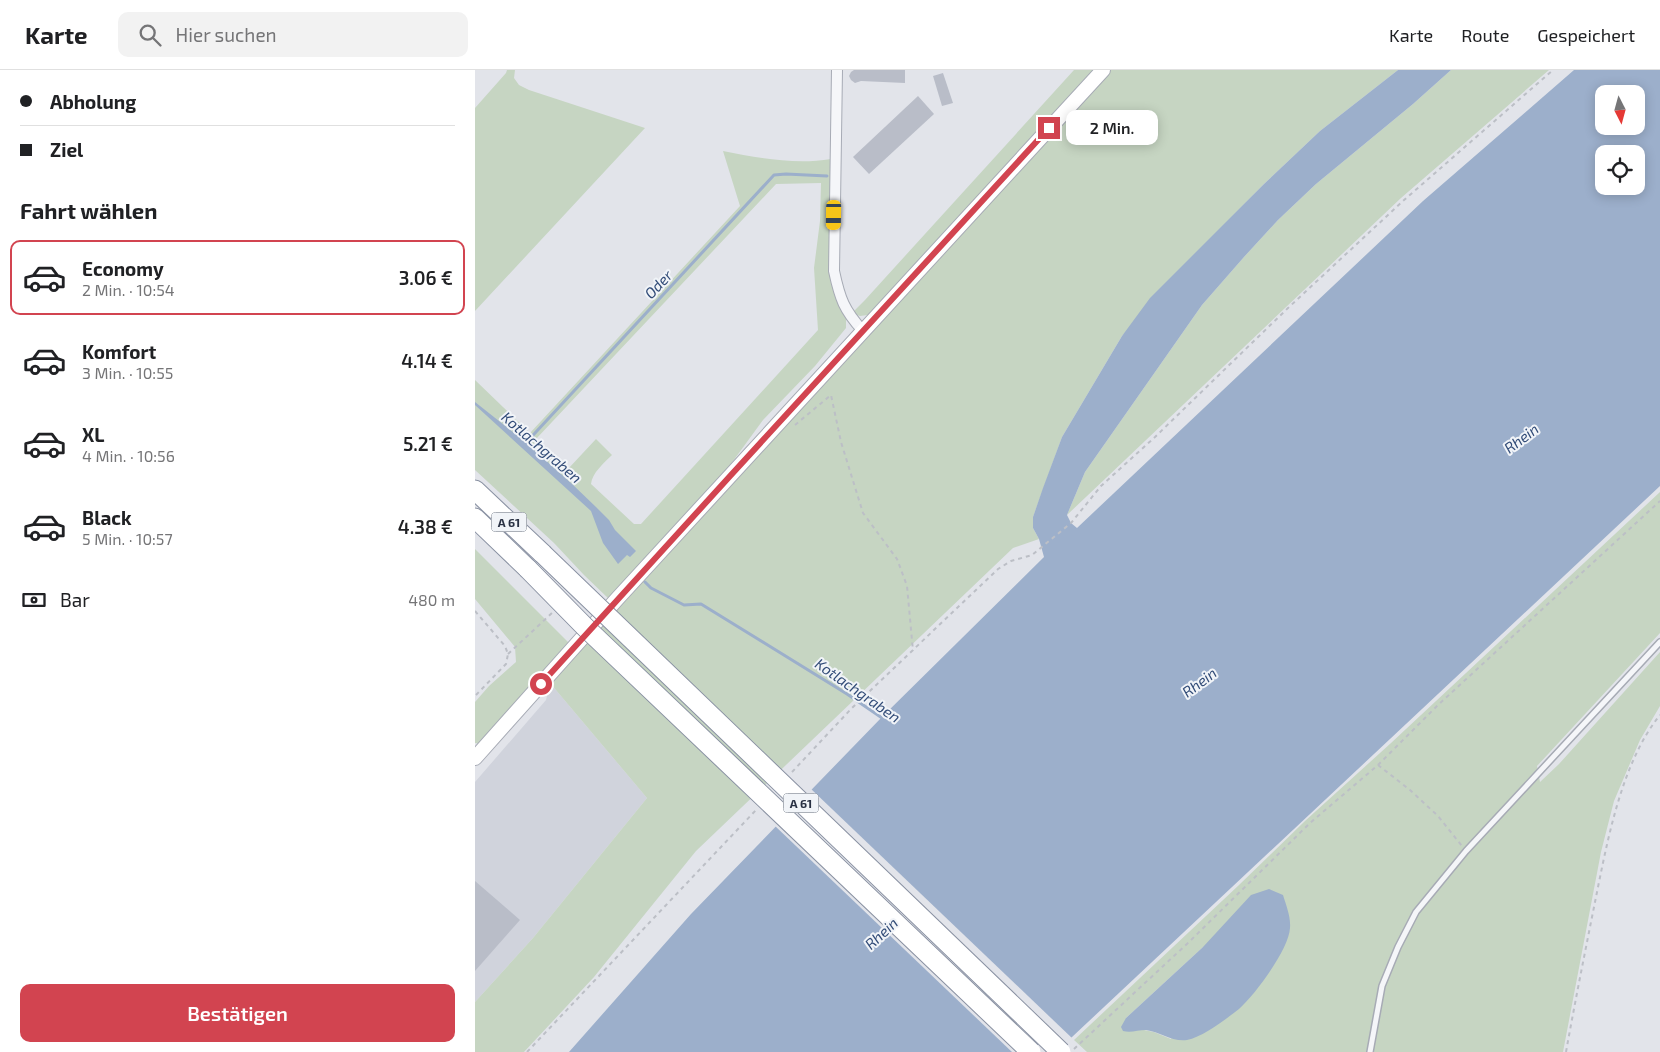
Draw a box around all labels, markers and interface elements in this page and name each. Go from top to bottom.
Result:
search box [118,12,468,57]
text: Karte [25,20,88,49]
icon: search [136,21,164,49]
text: Hier suchen [176,23,277,46]
text: Karte [1389,24,1433,46]
text: Route [1461,24,1509,46]
text: Gespeichert [1537,24,1635,46]
north arrow [1595,85,1645,135]
map controls [1595,85,1645,195]
text: Abholung [50,90,136,113]
callout: 2 Min. [1067,110,1159,146]
route end [1038,117,1060,139]
text: 2 Min. [1090,118,1134,137]
text: Ziel [50,138,83,161]
button: locate [1595,145,1645,195]
text: Fahrt wählen [20,197,158,223]
car [826,200,841,230]
icon: car [22,255,67,300]
text: Economy [82,257,164,280]
water label: Oder [640,265,676,302]
text: 3.06 € [399,266,453,289]
text: 2 Min. · 10:54 [82,280,175,299]
icon: car [22,338,67,383]
text: Komfort [82,340,156,363]
text: 4.14 € [401,349,453,372]
text: 3 Min. · 10:55 [82,363,173,382]
water label: Kotlachgraben [498,407,586,487]
water label: Rhein [1500,419,1542,457]
icon: car [22,421,67,466]
text: XL [82,423,104,446]
text: 5.21 € [403,432,453,455]
text: 4 Min. · 10:56 [82,446,175,465]
icon: car [22,504,67,549]
text: Black [82,506,132,529]
road number: A 61 [491,512,527,532]
text: 4.38 € [398,515,453,538]
text: 5 Min. · 10:57 [82,529,173,548]
icon: cash [20,586,48,614]
text: Bar [60,588,90,611]
text: 480 m [408,590,455,609]
water label: Kotlachgraben [812,654,904,726]
water label: Rhein [1178,663,1220,701]
route start [530,673,552,695]
road number: A 61 [783,794,819,812]
water label: Rhein [861,913,901,953]
button: Bestätigen [20,984,455,1042]

